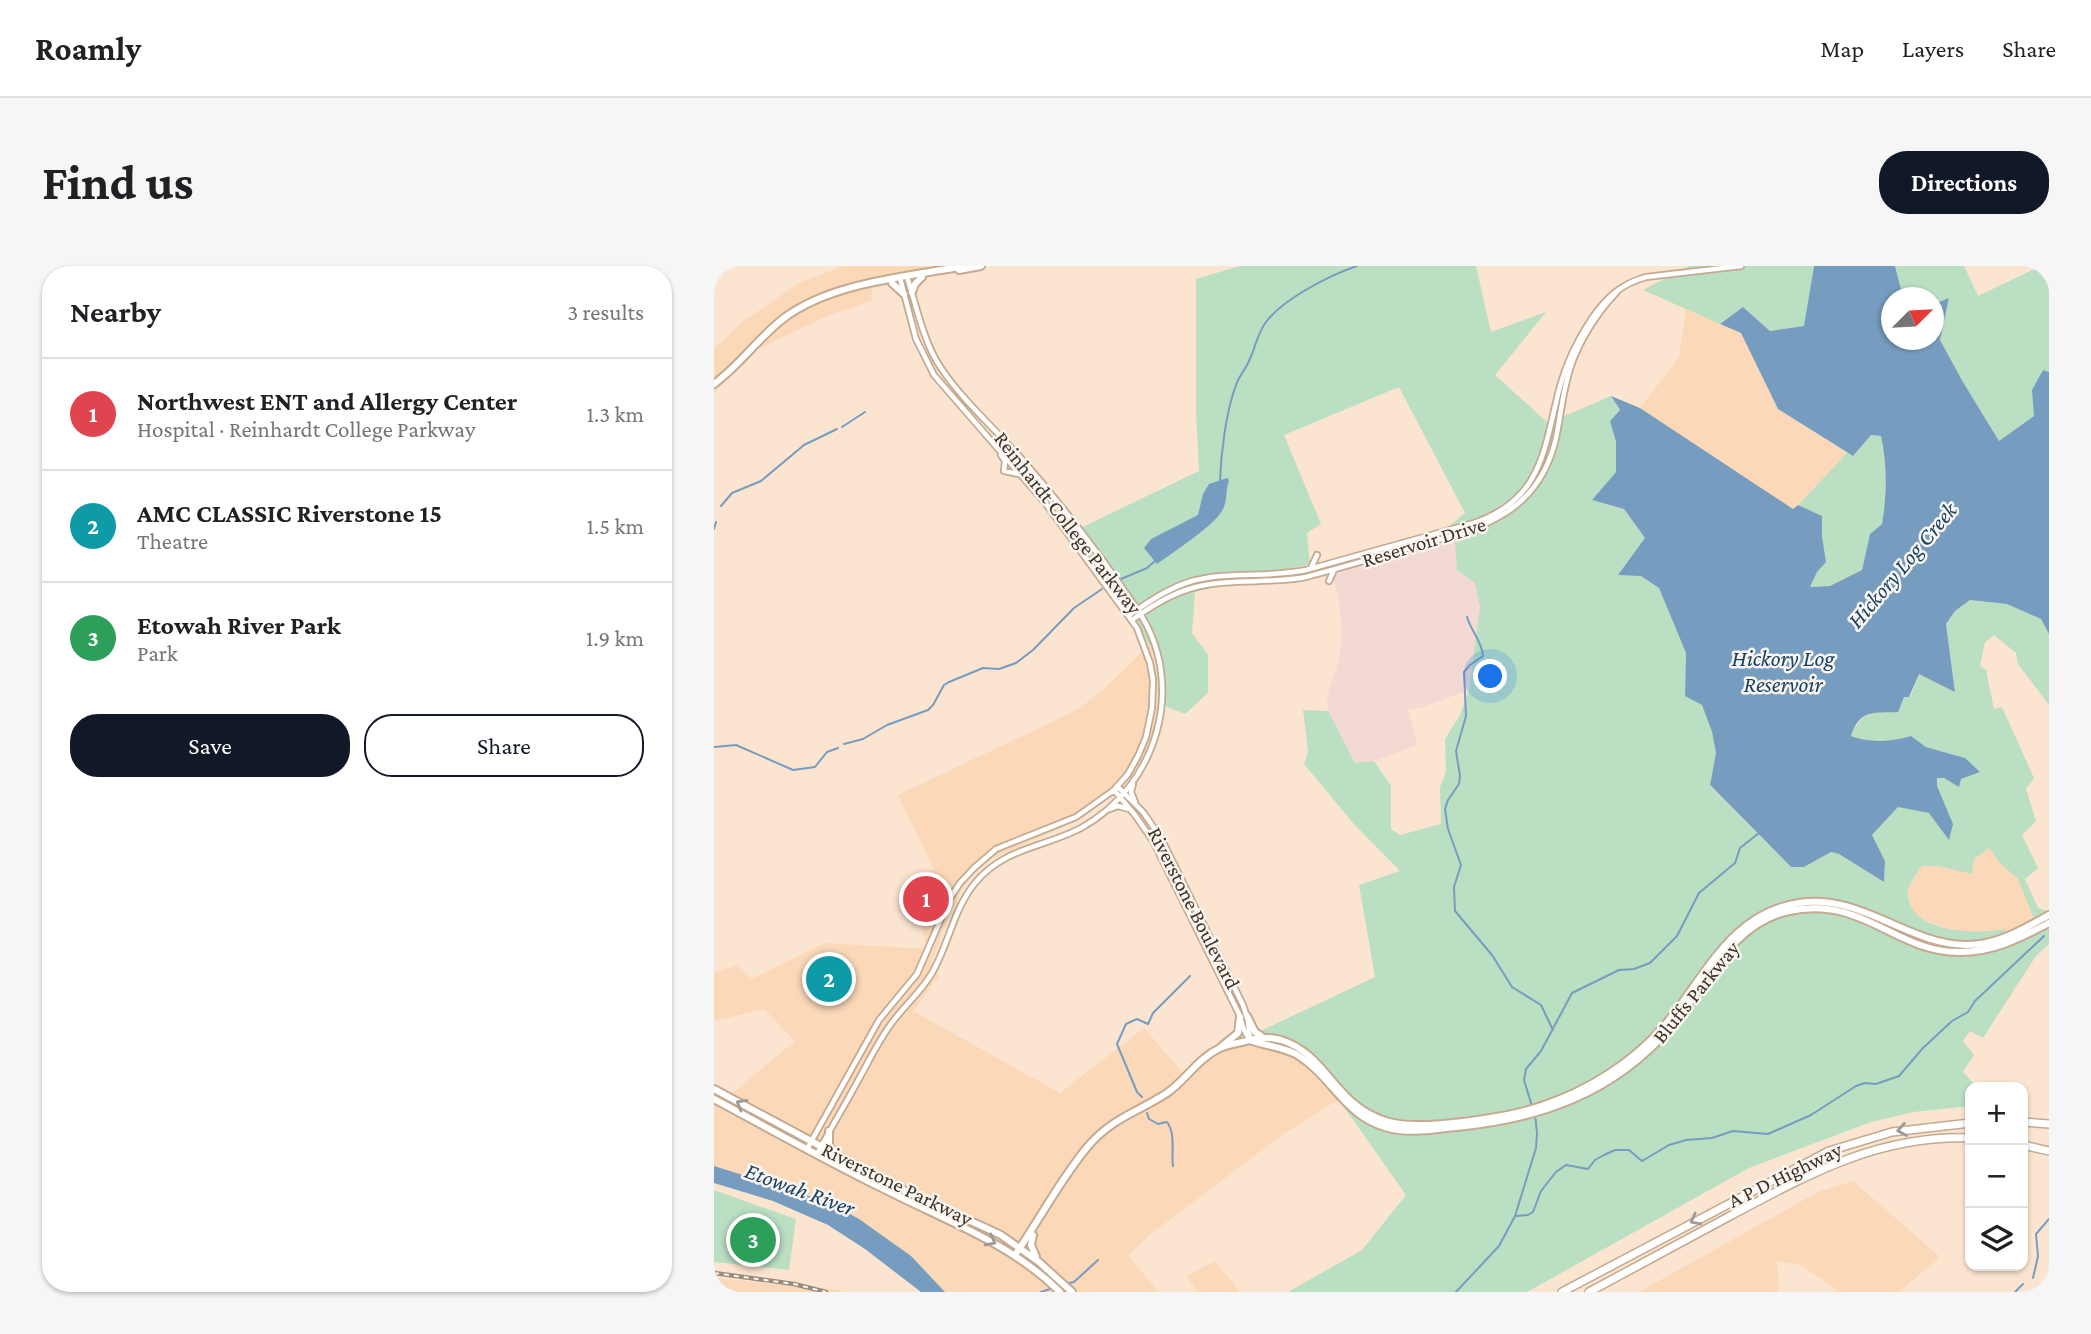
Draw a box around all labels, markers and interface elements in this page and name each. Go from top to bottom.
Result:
text: Roamly [35,30,141,67]
text: Map [1820,35,1864,62]
text: Layers [1902,35,1964,62]
text: Share [2002,35,2056,62]
button: Directions [1879,151,2049,214]
text: Find us [42,155,194,210]
north arrow [1881,287,1944,350]
text: Nearby [70,295,161,328]
text: 3 results [567,299,644,325]
text: Northwest ENT and Allergy Center [137,387,517,416]
text: 1 [89,401,97,427]
text: 1.3 km [586,401,644,427]
text: Hospital · Reinhardt College Parkway [137,416,476,442]
street label: Reinhardt College Parkway [989,427,1147,619]
water label: Hickory Log Creek [1842,496,1963,633]
text: AMC CLASSIC Riverstone 15 [137,499,442,528]
street label: Reservoir Drive [1359,512,1489,572]
text: 2 [87,513,99,539]
text: 1.5 km [586,513,644,539]
text: Theatre [137,528,208,554]
text: Etowah River Park [137,611,341,640]
text: 3 [87,625,99,651]
text: 1.9 km [586,625,644,651]
text: Park [137,640,178,666]
water label: Hickory Log Reservoir [1732,645,1835,697]
your location [1473,659,1507,693]
button: Save [70,714,350,777]
button: Share [364,714,644,777]
street label: Riverstone Boulevard [1143,823,1245,993]
pin: 1 [903,873,949,925]
street label: Bluffs Parkway [1648,936,1745,1048]
pin: 2 [806,953,852,1005]
map controls [1965,1082,2028,1271]
button: + [1965,1082,2028,1145]
one-way arrow [736,1099,748,1112]
one-way arrow [1897,1122,1908,1137]
street label: Riverstone Parkway [818,1137,977,1231]
street label: A P D Highway [1724,1137,1846,1213]
button: − [1965,1145,2028,1208]
water label: Etowah River [742,1157,859,1221]
button: layers [1965,1208,2028,1271]
one-way arrow [1690,1212,1702,1226]
pin: 3 [730,1214,776,1266]
one-way arrow [984,1233,996,1246]

